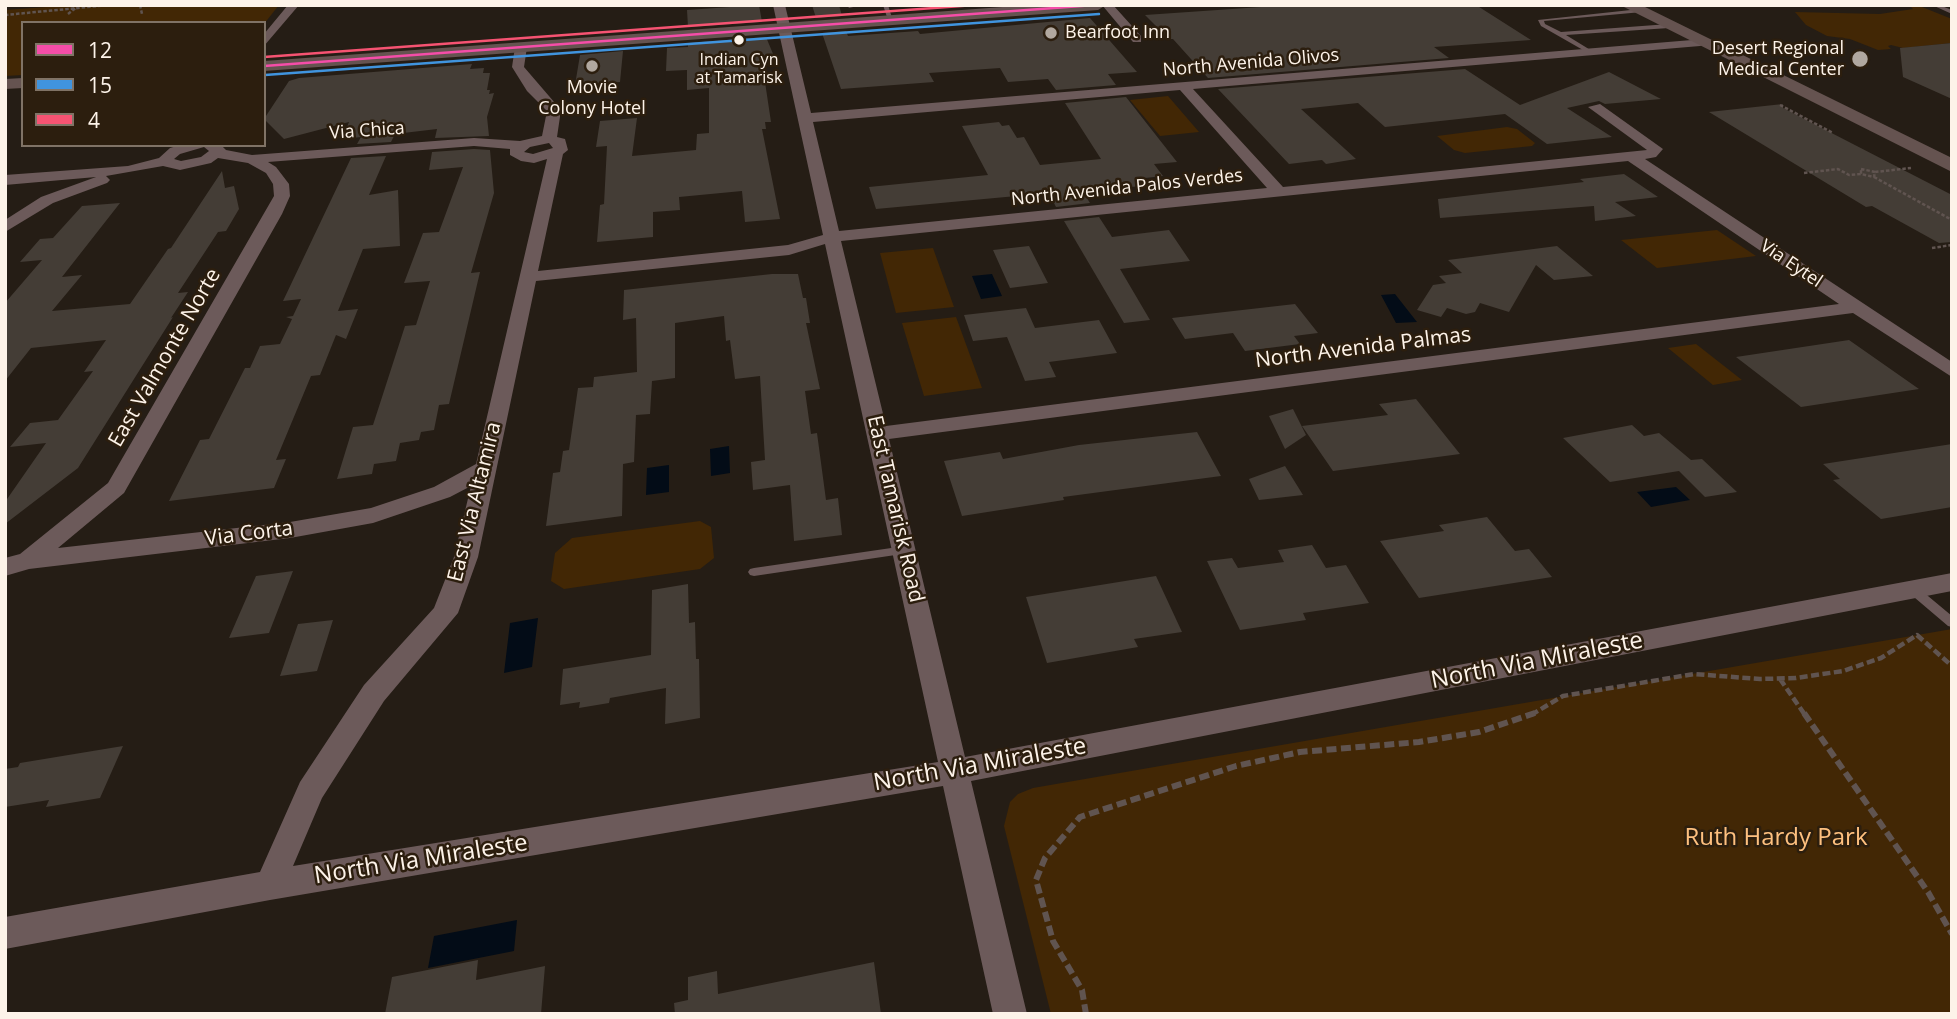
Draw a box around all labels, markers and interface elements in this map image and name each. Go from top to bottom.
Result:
legend [21,21,266,147]
place label: Bearfoot Inn [1065,22,1170,44]
marker: Bearfoot Inn [1043,25,1059,41]
marker: Indian Cyn at Tamarisk [732,33,746,47]
text: 12 [88,36,112,64]
place label: Desert Regional Medical Center [1712,38,1844,80]
street label: North Avenida Olivos [1162,45,1340,81]
marker: Desert Regional Medical Center [1850,49,1870,69]
place label: Indian Cyn at Tamarisk [696,50,782,88]
marker: Movie Colony Hotel [584,58,600,74]
text: 15 [88,71,112,99]
place label: Movie Colony Hotel [538,77,646,119]
text: 4 [88,106,100,134]
street label: Via Chica [329,118,405,144]
street label: North Avenida Palos Verdes [1010,165,1244,211]
street label: Via Eytel [1756,235,1826,293]
street label: East Valmonte Norte [104,264,226,452]
street label: North Avenida Palmas [1254,322,1472,374]
street label: East Tamarisk Road [861,413,929,605]
street label: East Via Altamira [443,419,507,585]
street label: Via Corta [204,516,294,552]
street label: North Via Miraleste [1428,626,1646,696]
street label: North Via Miraleste [871,732,1089,798]
park label: Ruth Hardy Park [1684,824,1868,852]
street label: North Via Miraleste [312,829,530,891]

